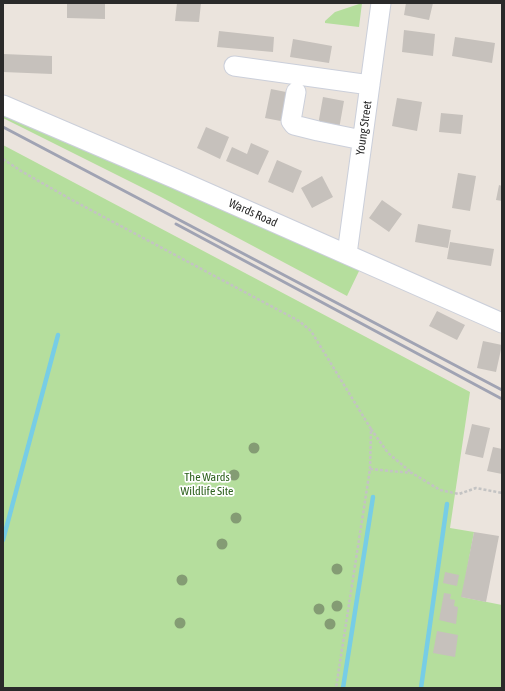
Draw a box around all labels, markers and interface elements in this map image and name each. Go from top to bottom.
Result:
street label: Young Street [353,100,375,156]
street label: Wards Road [226,196,280,230]
park label: The Wards Wildlife Site [180,470,234,498]

